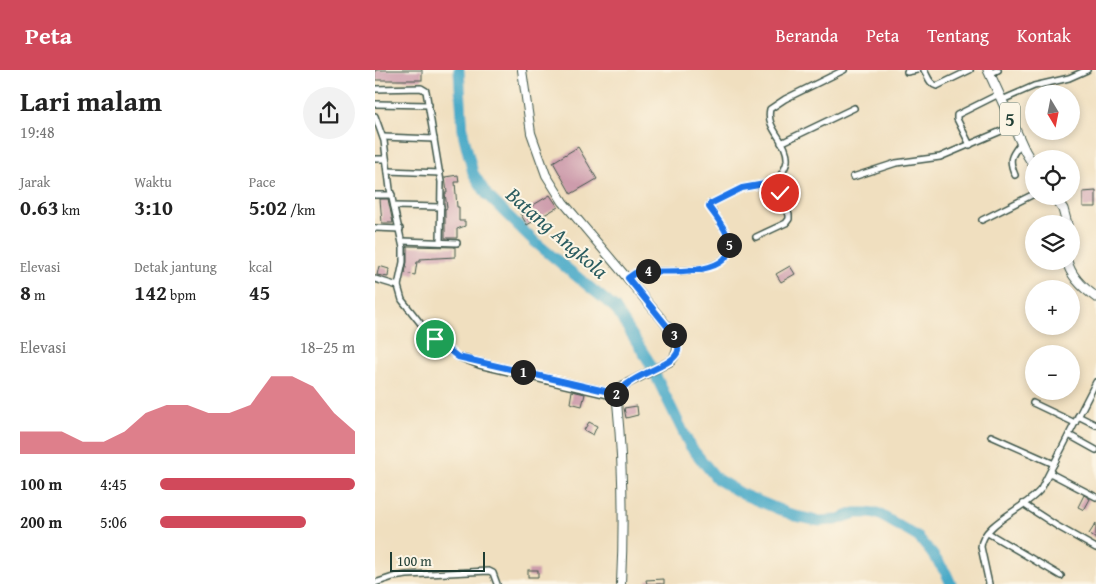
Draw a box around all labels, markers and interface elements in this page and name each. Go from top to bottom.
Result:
text: Peta [25,18,72,53]
text: Beranda [776,22,838,49]
text: Peta [866,22,899,49]
text: Tentang [927,22,989,49]
text: Kontak [1017,22,1071,49]
text: Lari malam [20,80,162,121]
north arrow [1025,85,1080,140]
map controls [1025,85,1080,400]
button: share [303,87,355,139]
road number: 5 [1000,103,1020,136]
text: 19:48 [20,120,55,144]
button: locate [1025,150,1080,205]
text: Jarak [20,172,50,192]
text: Waktu [134,172,172,192]
text: Pace [249,172,276,192]
pin [759,172,801,214]
water label: Batang Angkola [499,179,615,286]
icon: check [766,179,794,207]
text: 0.63 [20,192,59,223]
text: 3:10 [134,192,173,223]
text: 5:02 [249,192,287,223]
text: km [59,200,80,220]
text: /km [287,200,315,220]
button: layers [1025,215,1080,270]
pin: 5 [717,232,741,258]
text: 5 [726,235,733,255]
text: Elevasi [20,257,60,277]
text: Detak jantung [134,257,217,277]
text: kcal [249,257,273,277]
pin: 4 [635,258,661,284]
text: 4 [645,261,652,281]
text: 8 [20,277,31,308]
text: 142 [134,277,167,308]
text: 45 [249,277,270,308]
button: + [1025,280,1080,335]
text: m [31,285,45,305]
text: bpm [167,285,196,305]
pin [414,318,456,360]
pin: 3 [661,322,687,348]
icon: arrive [421,325,449,353]
text: 3 [671,325,678,345]
text: Elevasi [20,335,66,359]
text: 18–25 m [300,335,355,359]
button: − [1025,345,1080,400]
pin: 1 [511,360,535,384]
text: 1 [520,362,527,382]
pin: 2 [603,382,629,406]
text: 2 [613,384,620,404]
text: 100 m [20,472,62,496]
text: 4:45 [100,472,127,496]
text: 200 m [20,510,62,534]
text: 5:06 [100,510,127,534]
scale bar [390,549,485,572]
text: 100 m [397,551,432,571]

